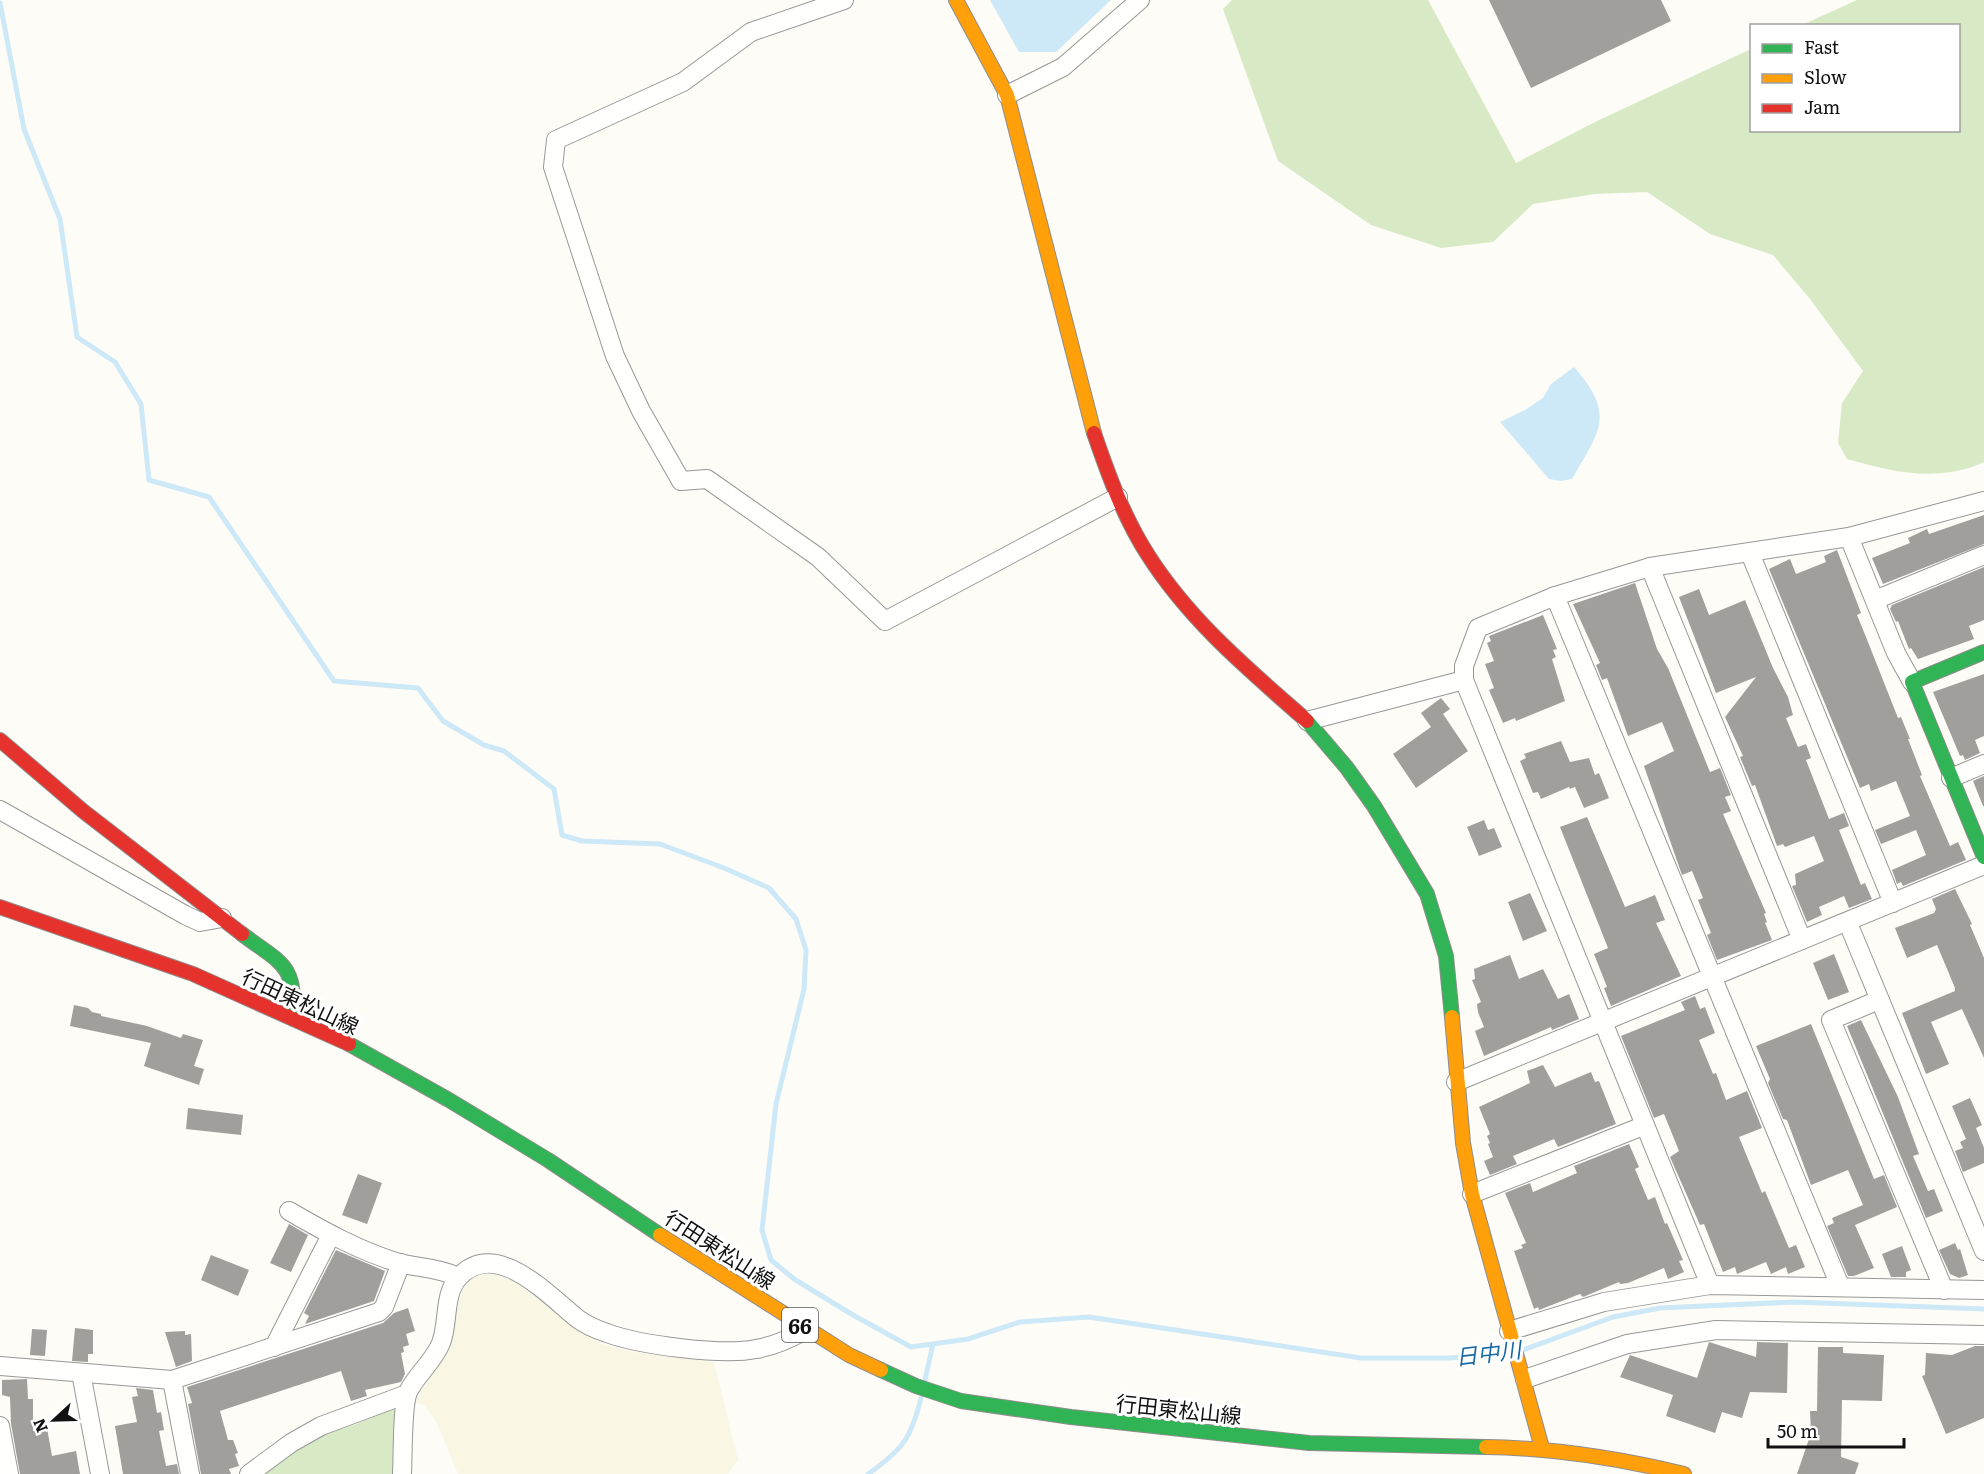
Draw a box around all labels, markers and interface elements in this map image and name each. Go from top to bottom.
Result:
legend [1750,24,1960,132]
text: Fast [1804,33,1840,60]
text: Slow [1804,63,1847,90]
text: Jam [1804,93,1840,120]
street label: 行田東松山線 [237,959,365,1041]
street label: 行田東松山線 [660,1201,782,1295]
road number: 66 [782,1308,818,1342]
water label: 日中川 [1453,1331,1525,1372]
street label: 行田東松山線 [1115,1386,1243,1430]
north arrow [24,1390,84,1450]
scale bar [1768,1411,1904,1449]
text: N [26,1415,53,1437]
text: 50 m [1777,1417,1818,1444]

